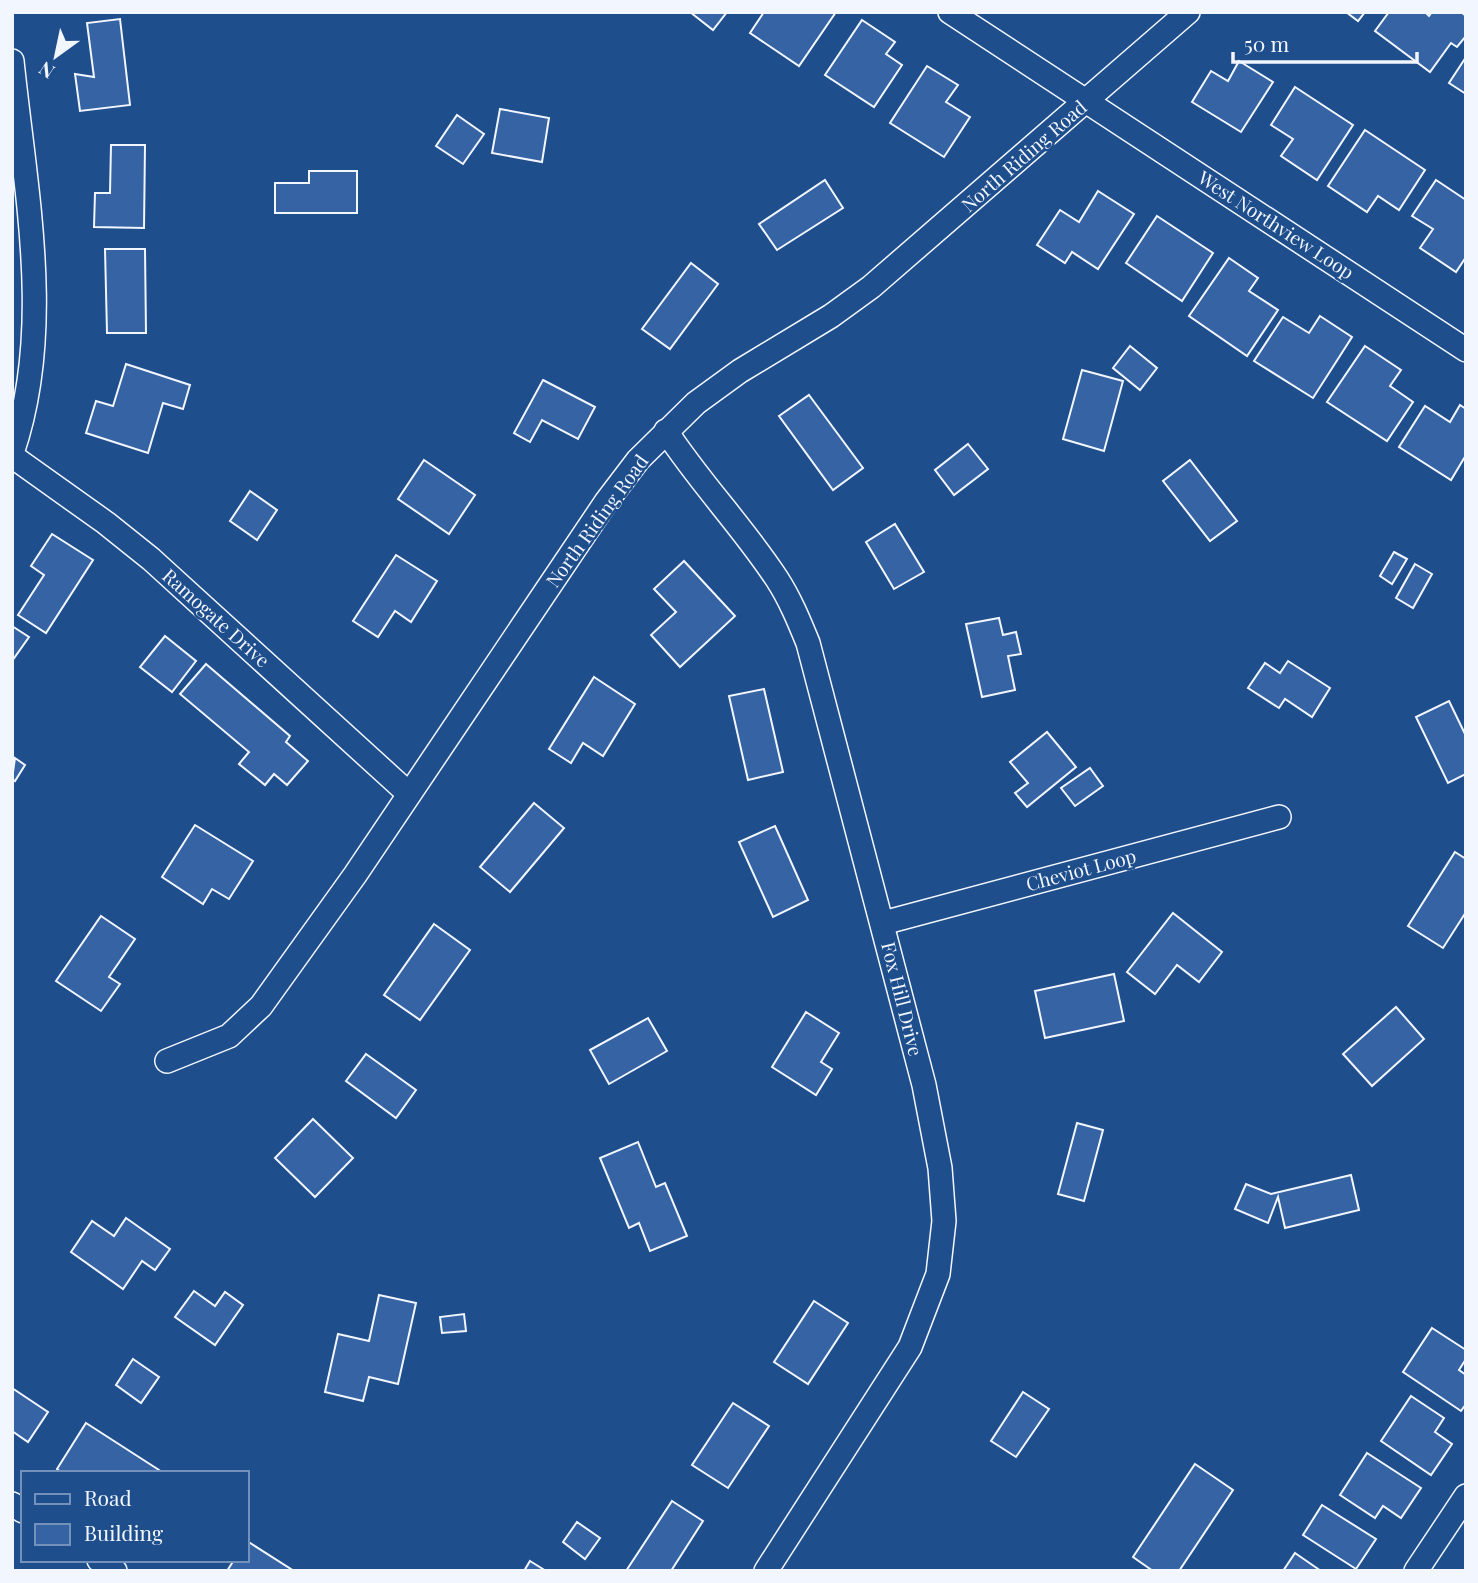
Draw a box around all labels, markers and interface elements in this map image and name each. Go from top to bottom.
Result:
north arrow [21,21,91,91]
scale bar [1233,21,1417,65]
text: 50 m [1244,29,1290,57]
text: N [33,56,59,86]
street label: North Riding Road [955,94,1092,217]
street label: West Northview Loop [1193,163,1360,284]
street label: North Riding Road [539,449,653,592]
street label: Ramogate Drive [157,562,276,672]
street label: Cheviot Loop [1023,842,1139,896]
street label: Fox Hill Drive [876,939,930,1059]
legend [21,1471,248,1562]
text: Road [84,1483,132,1511]
text: Building [84,1518,163,1546]

